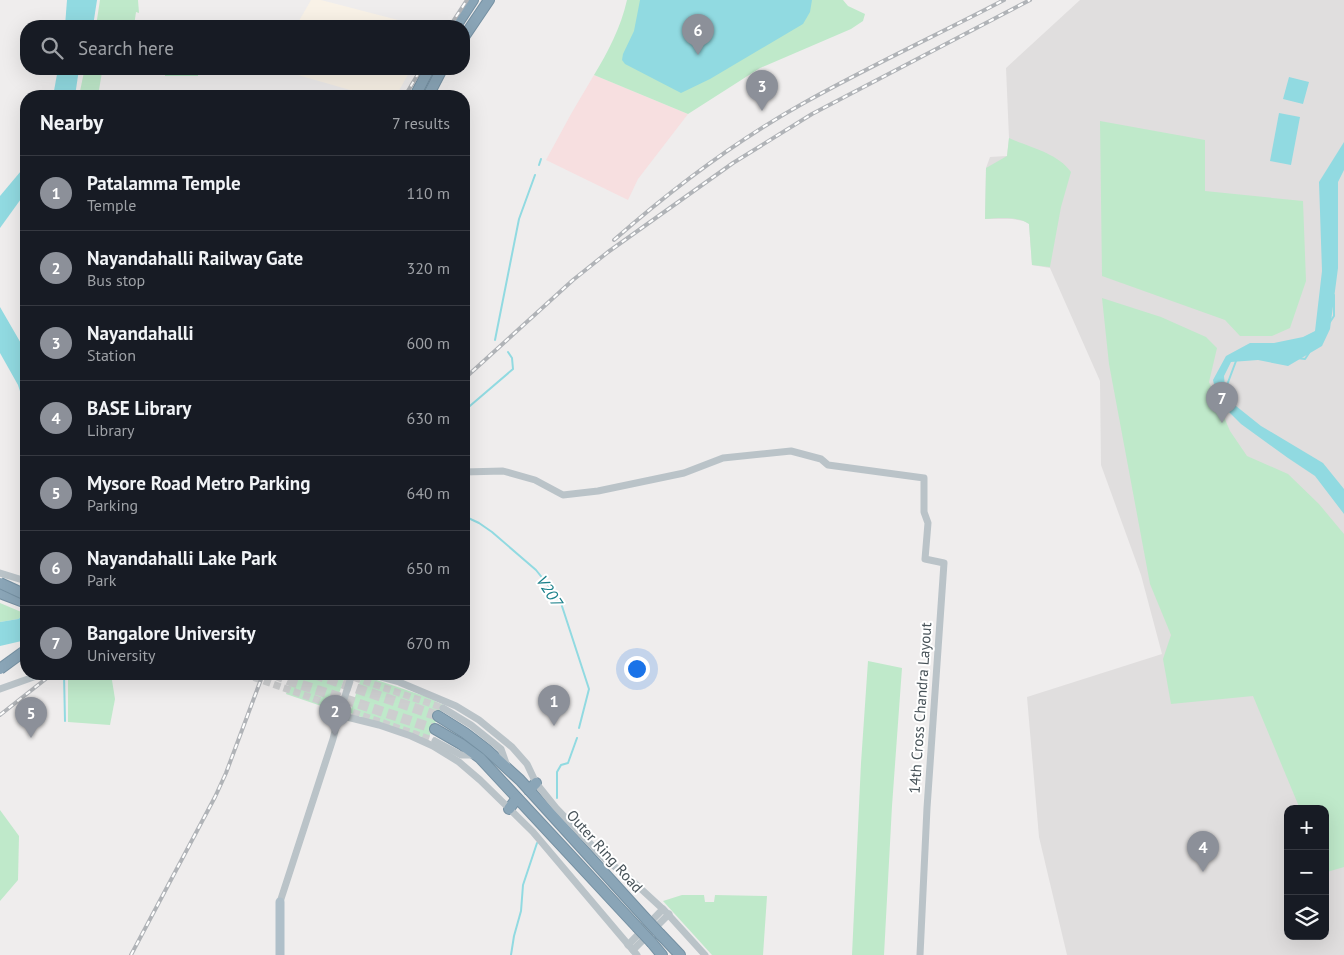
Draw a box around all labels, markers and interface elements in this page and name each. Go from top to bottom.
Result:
pin: 6 [682,14,714,55]
search box [20,20,470,75]
icon: search [38,34,66,62]
text: Search here [78,36,174,60]
pin: 3 [746,70,778,111]
text: Nearby [40,109,103,136]
text: 7 results [392,113,450,133]
text: Patalamma Temple [87,171,241,195]
text: 1 [51,183,61,203]
text: 110 m [407,183,450,203]
text: Temple [87,195,136,215]
text: Nayandahalli Railway Gate [87,246,303,270]
text: 2 [51,258,61,278]
text: 320 m [407,258,450,278]
text: Bus stop [87,270,145,290]
text: Nayandahalli [87,321,194,345]
text: 3 [51,333,61,353]
text: 600 m [407,333,450,353]
text: Station [87,345,136,365]
pin: 7 [1206,382,1238,423]
text: BASE Library [87,396,191,420]
text: 4 [51,408,61,428]
text: 630 m [407,408,450,428]
text: Library [87,420,134,440]
text: Mysore Road Metro Parking [87,471,310,495]
text: 5 [51,483,61,503]
text: 640 m [407,483,450,503]
text: Parking [87,495,138,515]
text: Nayandahalli Lake Park [87,546,277,570]
text: 6 [51,558,61,578]
text: 650 m [407,558,450,578]
text: Park [87,570,116,590]
water label: V207 [532,571,568,612]
text: Bangalore University [87,621,256,645]
street label: 14th Cross Chandra Layout [905,622,935,794]
text: 7 [51,633,61,653]
text: 670 m [407,633,450,653]
text: University [87,645,155,665]
your location [624,656,650,682]
pin: 1 [538,685,570,726]
pin: 2 [319,695,351,736]
pin: 5 [15,697,47,738]
map controls [1284,805,1329,940]
button: + [1284,805,1329,850]
street label: Outer Ring Road [563,806,647,896]
pin: 4 [1187,831,1219,872]
button: − [1284,850,1329,895]
button: layers [1284,895,1329,940]

